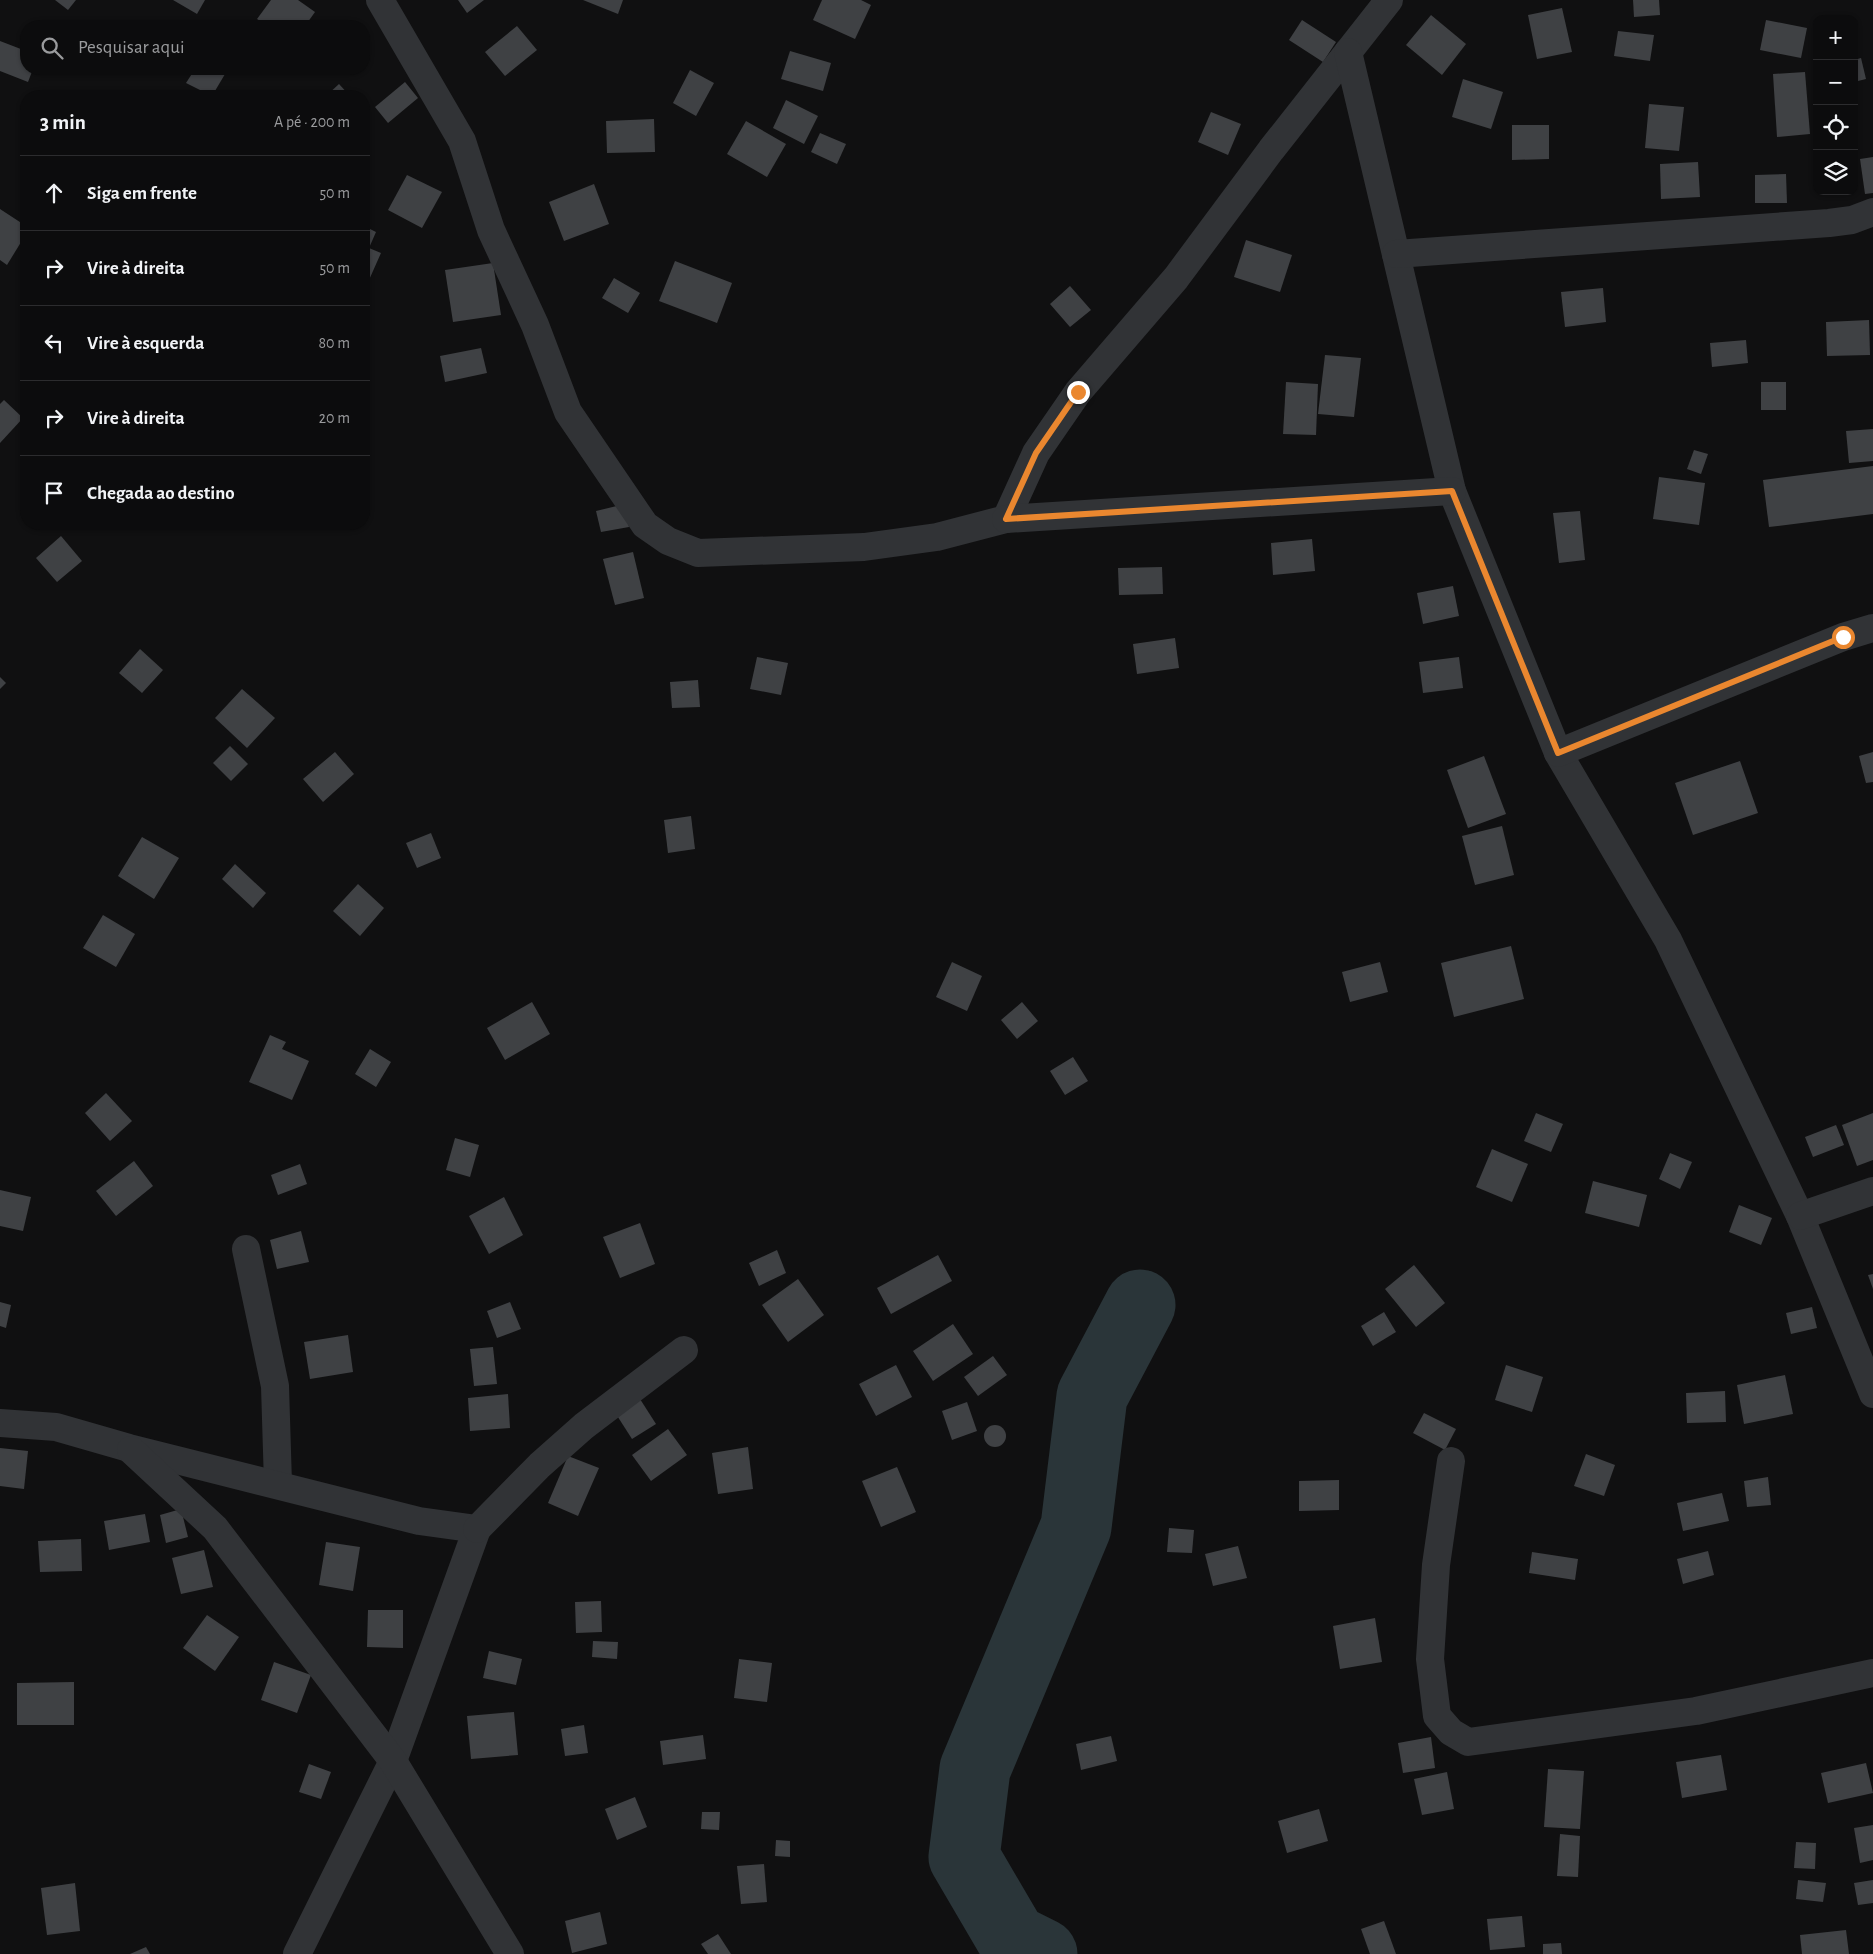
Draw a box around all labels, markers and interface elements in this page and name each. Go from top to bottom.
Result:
map controls [1813,15,1858,195]
button: + [1813,15,1858,60]
search box [20,20,370,75]
icon: search [38,34,66,62]
text: Pesquisar aqui [78,38,184,57]
button: − [1813,60,1858,105]
button: locate [1813,105,1858,150]
text: 3 min [40,112,86,133]
text: A pé · 200 m [274,114,350,130]
button: layers [1813,150,1858,195]
icon: ahead [40,179,68,207]
text: Siga em frente [87,184,197,203]
text: 50 m [319,185,350,201]
icon: right [40,254,68,282]
text: Vire à direita [87,259,185,278]
text: 50 m [319,260,350,276]
icon: left [40,329,68,357]
text: Vire à esquerda [87,334,204,353]
text: 80 m [319,335,350,351]
route end [1067,381,1090,404]
icon: right [40,404,68,432]
text: Vire à direita [87,409,185,428]
text: 20 m [319,410,350,426]
icon: arrive [40,479,68,507]
text: Chegada ao destino [87,484,235,503]
route start [1832,626,1855,649]

